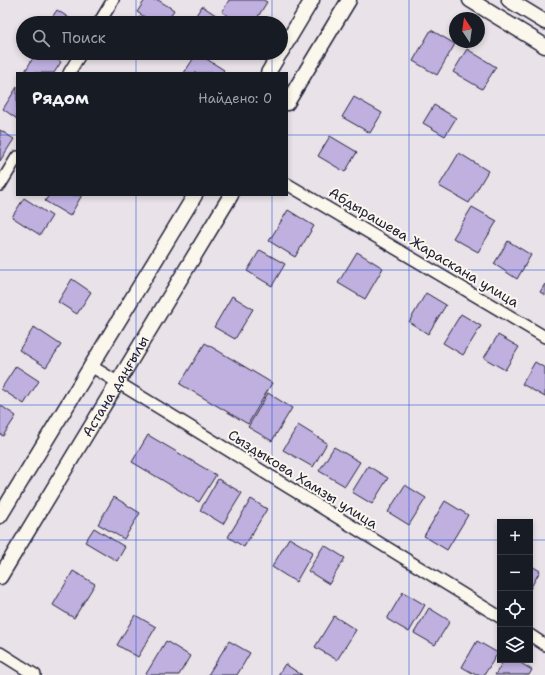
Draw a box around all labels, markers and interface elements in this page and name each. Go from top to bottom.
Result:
north arrow [449,12,485,48]
search box [16,16,288,60]
icon: search [30,27,52,49]
text: Поиск [62,28,106,48]
text: Рядом [32,87,89,109]
text: Найдено: 0 [198,90,272,107]
street label: Абдырашева Жараскана улица [326,183,523,311]
street label: Астана даңғылы [78,332,153,440]
street label: Сыздыкова Хамзы улица [225,425,381,533]
map controls [497,519,533,663]
button: + [497,519,533,555]
button: − [497,555,533,591]
button: locate [497,591,533,627]
button: layers [497,627,533,663]

